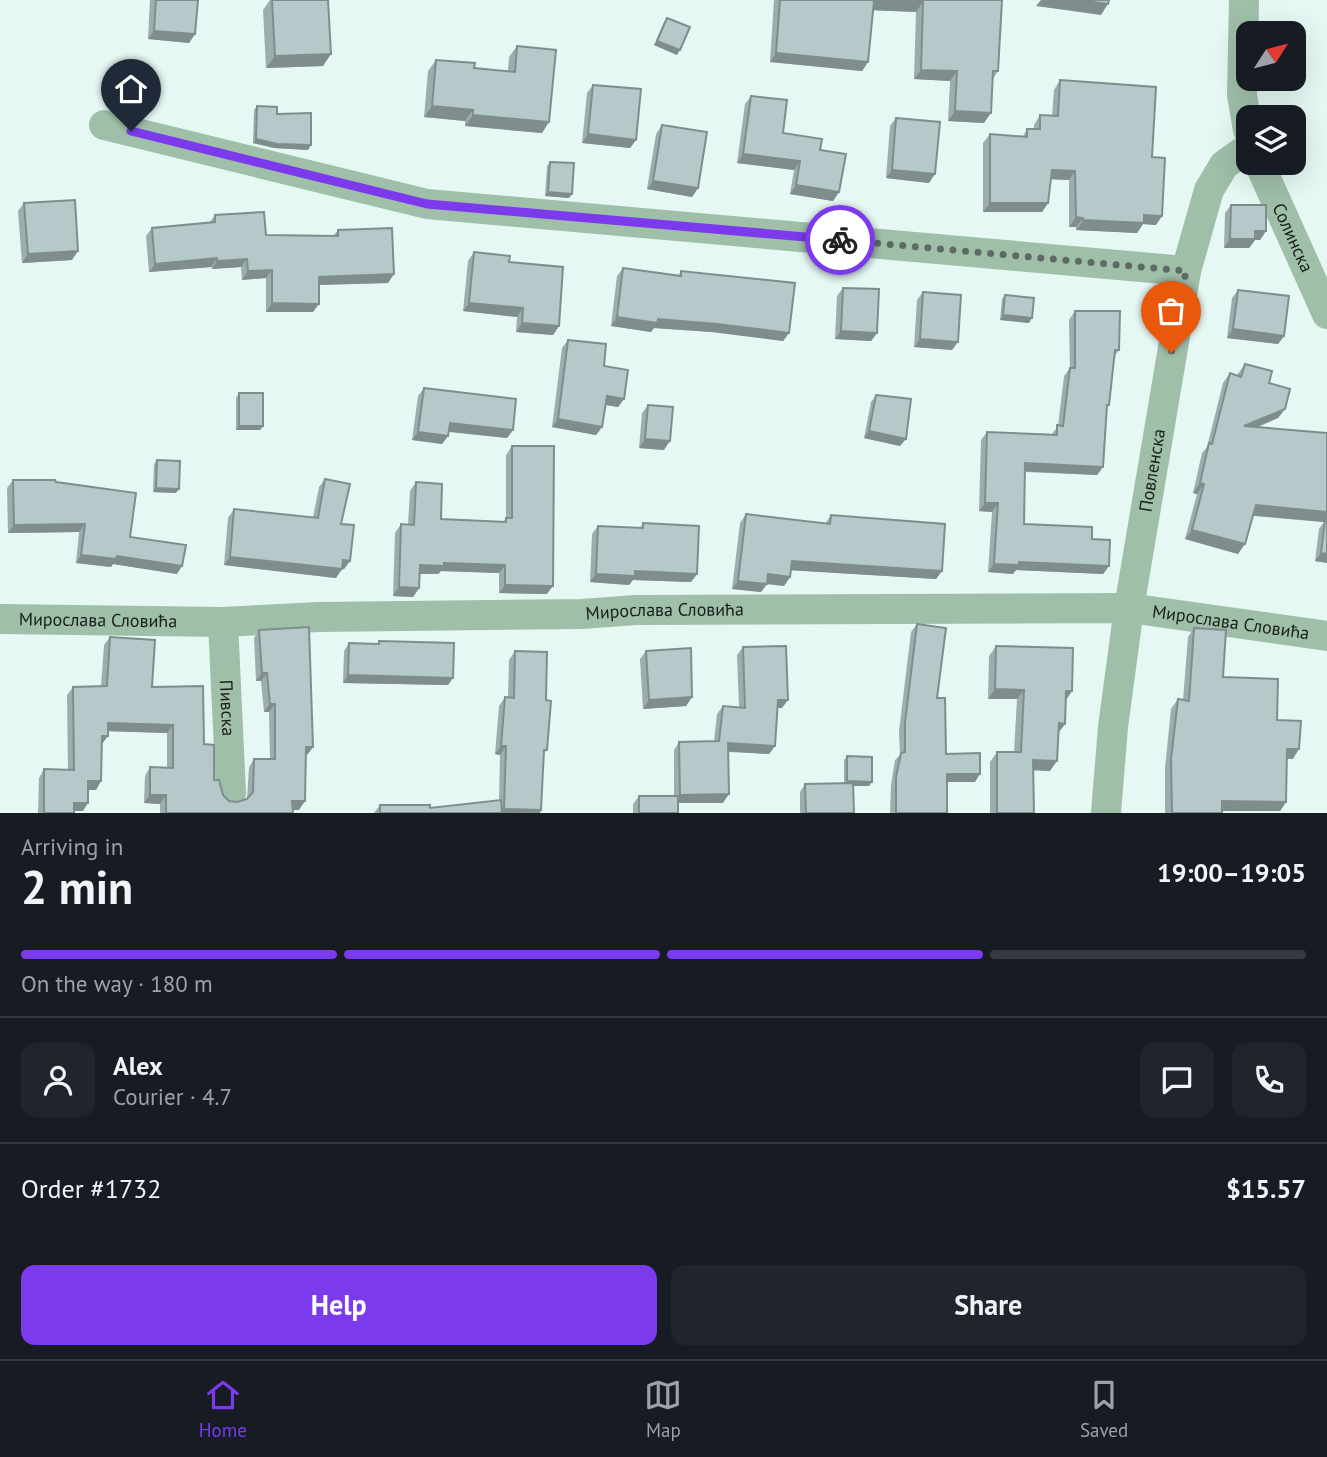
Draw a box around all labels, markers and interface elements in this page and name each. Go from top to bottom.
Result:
north arrow [1236,21,1306,91]
map controls [1236,21,1306,175]
pin [101,59,161,131]
icon: home [112,70,150,108]
button: layers [1236,105,1306,175]
street label: Солинска [1268,199,1319,276]
courier [805,205,875,275]
icon: bike [821,221,859,259]
pin [1141,281,1201,353]
icon: bag [1152,292,1190,330]
street label: Повленска [1133,427,1170,514]
street label: Мирослава Словића [585,598,744,625]
street label: Мирослава Словића [1151,599,1311,644]
street label: Мирослава Словића [19,607,177,632]
street label: Пивска [215,679,240,737]
text: Arriving in [21,832,123,861]
text: 19:00–19:05 [1157,856,1306,889]
text: 2 min [21,857,133,917]
text: On the way · 180 m [21,969,213,998]
button: person [21,1043,95,1117]
button: chat [1140,1043,1214,1117]
button: phone [1232,1043,1306,1117]
text: Alex [113,1049,163,1082]
text: Courier · 4.7 [113,1082,232,1111]
text: Order #1732 [21,1172,161,1205]
text: $15.57 [1226,1172,1306,1205]
button: Help [21,1265,657,1345]
button: Share [671,1265,1306,1345]
tab: Home [199,1376,247,1442]
tab: Map [644,1376,682,1442]
tab: Saved [1080,1376,1128,1442]

